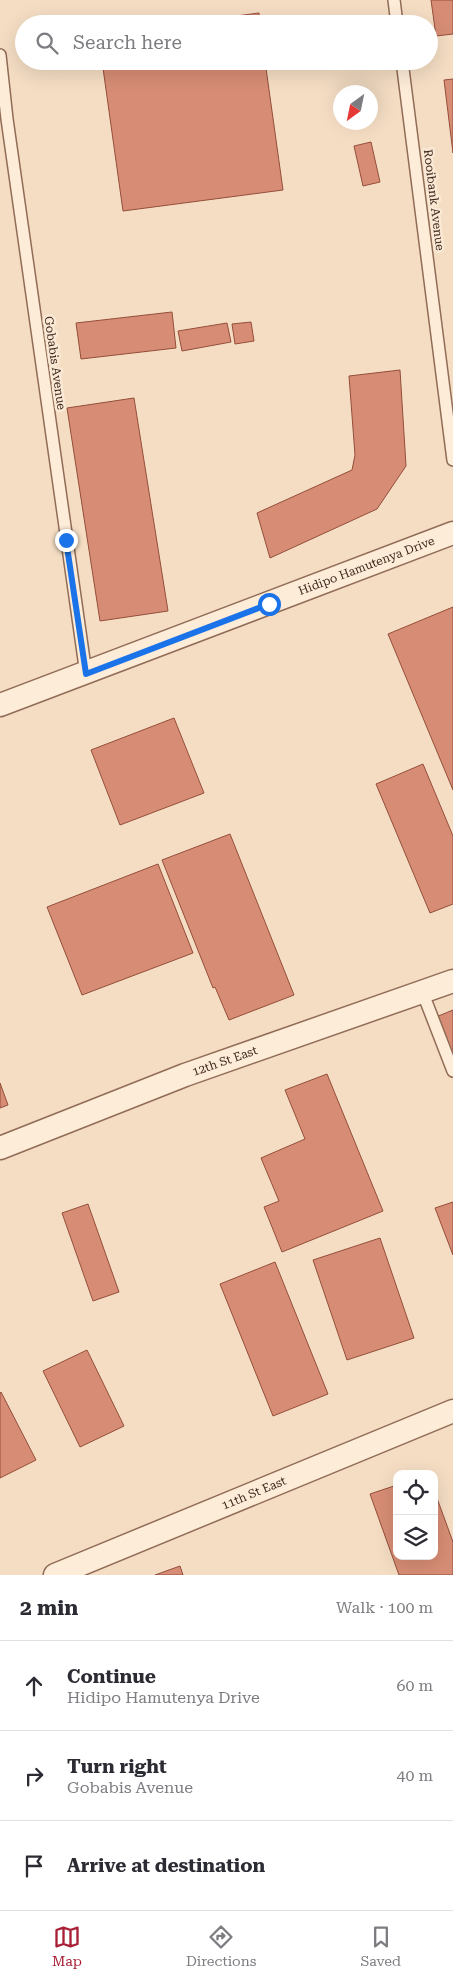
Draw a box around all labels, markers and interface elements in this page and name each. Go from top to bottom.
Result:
search box [15,15,438,70]
icon: search [33,29,61,57]
text: Search here [73,31,182,54]
north arrow [333,85,378,130]
street label: Rooibank Avenue [421,148,447,252]
street label: Gobabis Avenue [41,315,69,411]
route end [55,529,78,552]
street label: Hidipo Hamutenya Drive [296,533,437,598]
route start [258,593,281,616]
street label: 12th St East [190,1043,260,1079]
map controls [393,1470,438,1560]
button: locate [393,1470,438,1515]
street label: 11th St East [220,1473,288,1513]
button: layers [393,1515,438,1560]
text: 2 min [20,1596,78,1620]
text: Walk · 100 m [336,1598,433,1617]
text: Continue [67,1665,156,1688]
icon: ahead [20,1672,48,1700]
text: 60 m [396,1676,433,1695]
text: Hidipo Hamutenya Drive [67,1688,260,1707]
text: Turn right [67,1755,167,1778]
icon: right [20,1762,48,1790]
text: 40 m [396,1766,433,1785]
text: Gobabis Avenue [67,1778,193,1797]
icon: arrive [20,1852,48,1880]
text: Arrive at destination [67,1854,265,1877]
tab: Map [52,1923,82,1969]
tab: Directions [186,1923,256,1969]
tab: Saved [360,1923,401,1969]

